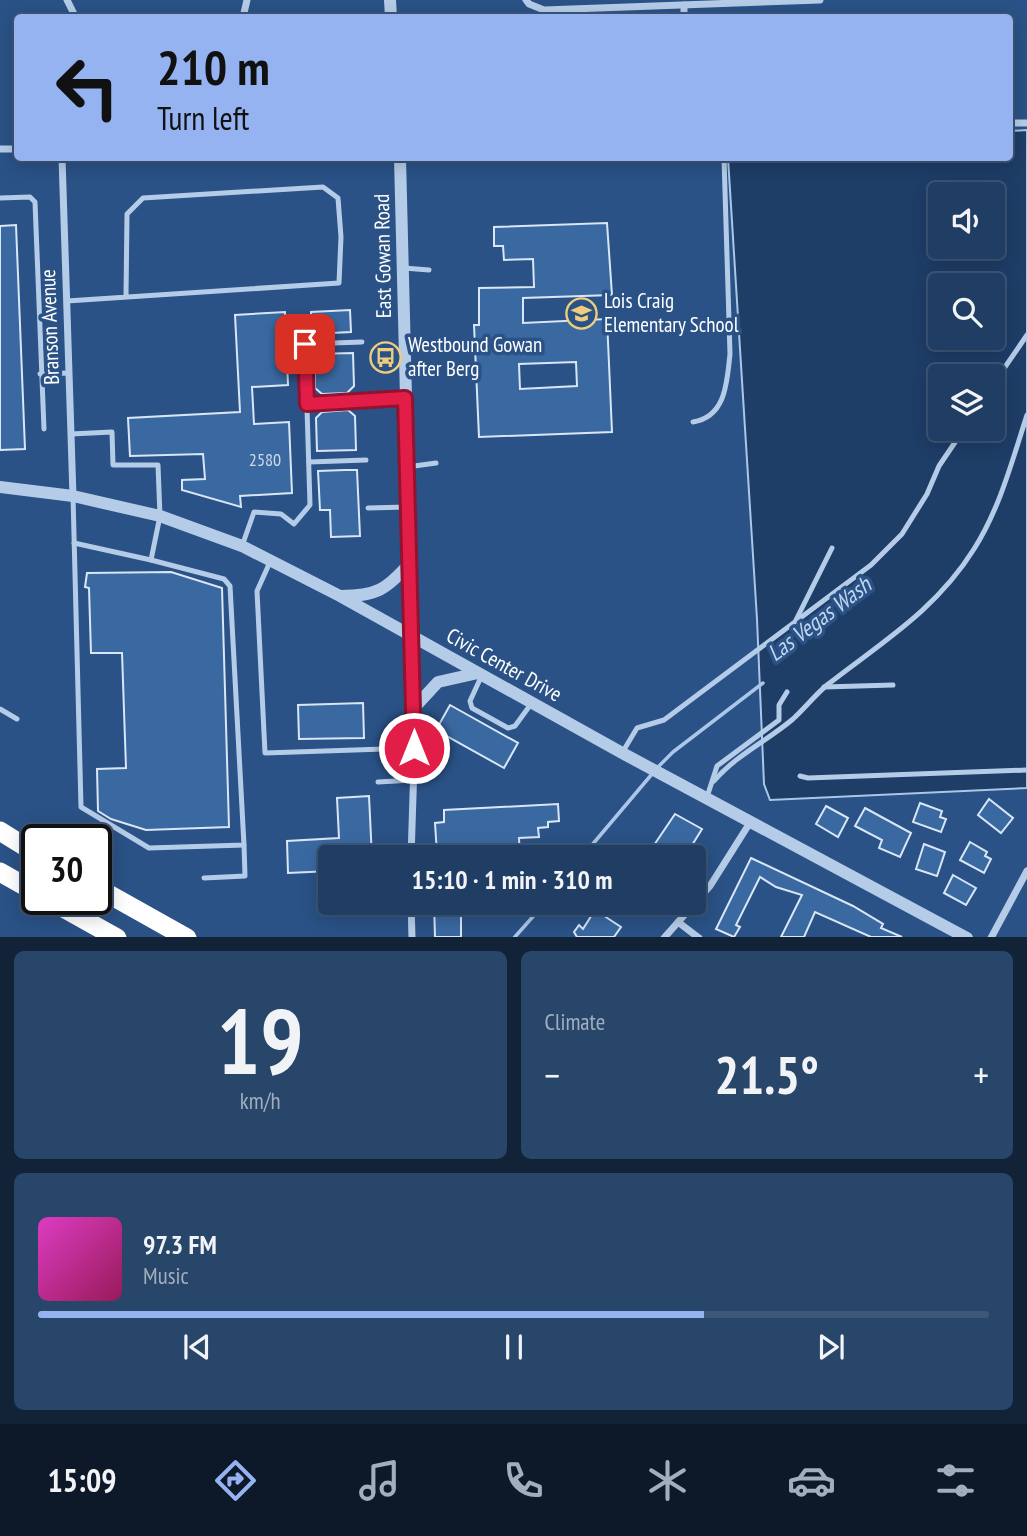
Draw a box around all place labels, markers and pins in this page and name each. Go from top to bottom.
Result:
place label: Lois Craig Elementary School [604,287,739,338]
school or university icon: Lois Craig Elementary School [564,296,598,330]
pin [275,314,335,374]
place label: Westbound Gowan after Berg [408,331,542,382]
bus stop icon: Westbound Gowan after Berg [368,340,402,374]

